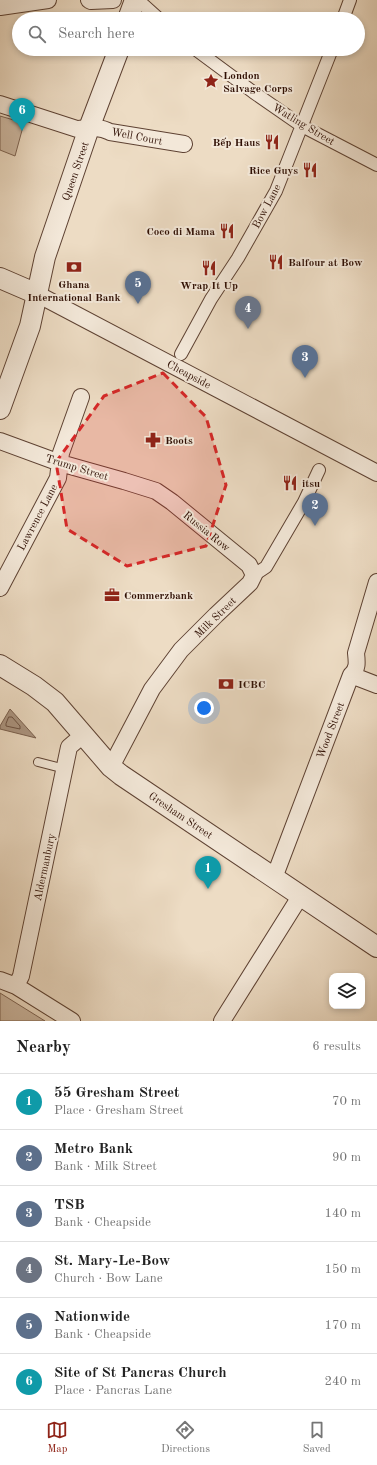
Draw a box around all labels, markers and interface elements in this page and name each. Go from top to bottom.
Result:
search box [12,12,365,56]
icon: search [26,23,48,45]
text: Search here [58,27,135,42]
place label: London Salvage Corps [223,71,293,95]
place icon: London Salvage Corps [202,72,220,90]
pin: 6 [9,98,35,131]
street label: Watling Street [270,102,336,148]
street label: Well Court [110,127,163,148]
restaurant icon: Bếp Haus [263,133,281,151]
place label: Bếp Haus [213,137,260,149]
street label: Queen Street [61,140,92,203]
restaurant icon: Rice Guys [301,161,319,179]
place label: Rice Guys [249,166,298,177]
street label: Bow Lane [251,183,284,231]
restaurant icon: Coco di Mama [218,222,236,240]
place label: Coco di Mama [146,227,215,238]
restaurant icon: Balfour at Bow [267,253,285,271]
bank icon: Ghana International Bank [65,258,83,276]
place label: Balfour at Bow [288,258,363,269]
restaurant icon: Wrap It Up [200,259,218,277]
pin: 5 [125,271,151,304]
place label: Ghana International Bank [27,280,121,304]
place label: Wrap It Up [180,281,238,292]
pin: 4 [235,296,261,329]
pin: 3 [292,345,318,378]
street label: Cheapside [164,359,212,391]
pharmacy icon: Boots [144,431,162,449]
place label: Boots [165,436,193,447]
street label: Trump Street [44,454,109,483]
restaurant icon: itsu [281,474,299,492]
place label: itsu [302,479,320,490]
street label: Lawrence Lane [16,483,60,553]
pin: 2 [302,493,328,526]
street label: Russia Row [181,510,232,554]
office icon: Commerzbank [103,586,121,604]
place label: Commerzbank [124,591,193,602]
street label: Milk Street [193,596,239,640]
bank icon: ICBC [217,675,235,693]
place label: ICBC [238,680,265,691]
your location [194,698,214,718]
street label: Wood Street [316,701,347,760]
street label: Gresham Street [146,791,214,842]
street label: Aldermanbury [33,832,58,902]
pin: 1 [195,856,221,889]
map controls [329,973,365,1009]
button: layers [329,973,365,1009]
text: Nearby [16,1039,71,1056]
text: 6 results [312,1040,361,1053]
text: 55 Gresham Street [54,1086,180,1101]
text: 1 [25,1095,33,1108]
text: 70 m [332,1095,361,1108]
text: Place · Gresham Street [54,1104,184,1117]
text: Metro Bank [54,1142,133,1157]
text: 2 [25,1151,33,1164]
text: 90 m [332,1151,361,1164]
text: Bank · Milk Street [54,1160,157,1173]
text: TSB [54,1198,85,1213]
text: 3 [25,1207,33,1220]
text: 140 m [324,1207,361,1220]
text: Bank · Cheapside [54,1216,151,1229]
text: St. Mary-Le-Bow [54,1254,170,1269]
text: 4 [25,1263,33,1276]
text: 150 m [324,1263,361,1276]
text: Church · Bow Lane [54,1272,163,1285]
text: Nationwide [54,1310,130,1325]
text: 5 [25,1319,33,1332]
text: 170 m [324,1319,361,1332]
text: Bank · Cheapside [54,1328,151,1341]
text: Site of St Pancras Church [54,1366,227,1381]
text: 6 [25,1375,33,1388]
text: 240 m [324,1375,361,1388]
text: Place · Pancras Lane [54,1384,172,1397]
tab: Map [46,1419,68,1457]
tab: Directions [161,1419,210,1457]
tab: Saved [303,1419,331,1457]

